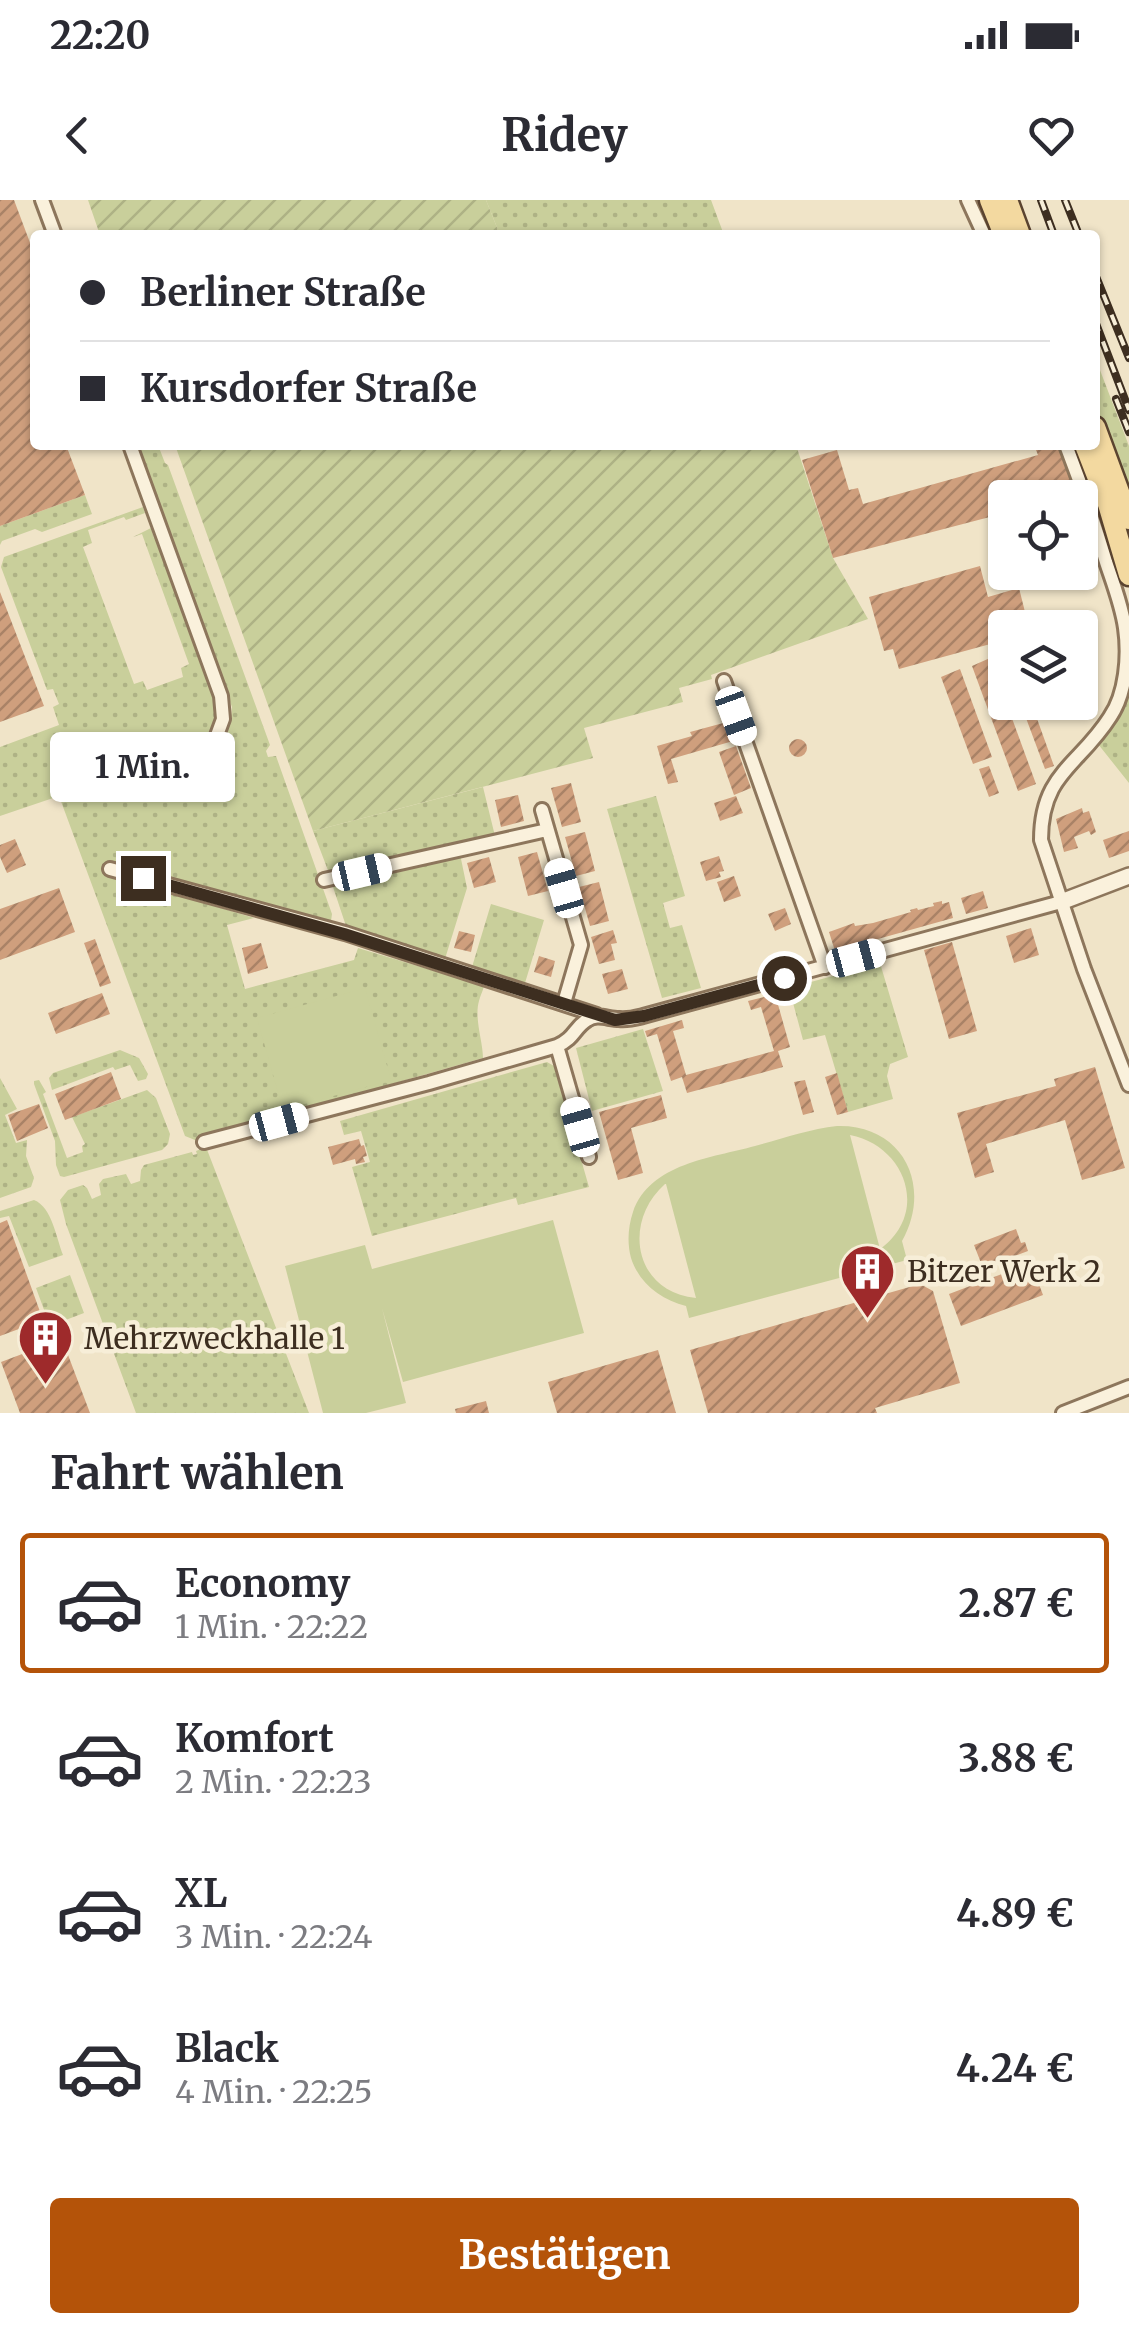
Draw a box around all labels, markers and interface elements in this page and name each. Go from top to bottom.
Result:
text: 22:20 [50,12,150,59]
text: Ridey [501,107,628,163]
icon: back [50,108,105,163]
icon: heart [1024,108,1079,163]
text: Berliner Straße [140,269,426,316]
text: Kursdorfer Straße [140,365,477,412]
map controls [988,480,1098,720]
button: locate [988,480,1098,590]
button: layers [988,610,1098,720]
car [712,683,760,749]
callout: 1 Min. [51,733,236,803]
text: 1 Min. [95,747,190,787]
car [329,851,395,893]
car [541,855,587,921]
route end [121,856,166,901]
car [823,936,889,980]
route start [762,956,807,1001]
car [557,1094,603,1160]
car [246,1100,312,1144]
building icon: Bitzer Werk 2 [838,1241,898,1320]
place label: Bitzer Werk 2 [907,1252,1101,1290]
building icon: Mehrzweckhalle 1 [15,1308,75,1387]
place label: Mehrzweckhalle 1 [84,1319,345,1357]
text: Fahrt wählen [50,1445,344,1501]
icon: car [55,1558,145,1648]
text: Economy [175,1560,350,1607]
text: 2.87 € [959,1580,1074,1627]
text: 1 Min. · 22:22 [175,1607,368,1647]
icon: car [55,1713,145,1803]
text: Komfort [175,1715,334,1762]
text: 3.88 € [958,1735,1074,1782]
text: 2 Min. · 22:23 [175,1762,372,1802]
icon: car [55,1868,145,1958]
text: XL [175,1870,227,1917]
text: 4.89 € [956,1890,1074,1937]
text: 3 Min. · 22:24 [175,1917,372,1957]
icon: car [55,2023,145,2113]
text: Black [175,2025,279,2072]
text: 4.24 € [956,2045,1074,2092]
text: 4 Min. · 22:25 [175,2072,373,2112]
button: Bestätigen [50,2198,1079,2313]

